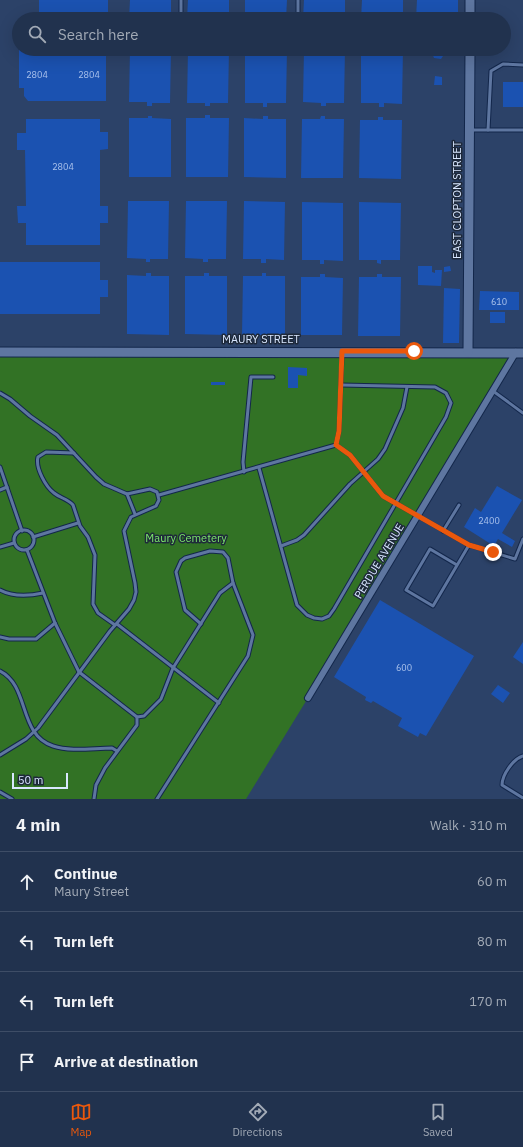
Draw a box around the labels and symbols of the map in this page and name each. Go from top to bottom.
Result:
house number: 2804 [26,69,48,80]
house number: 2804 [78,69,100,80]
street label: EAST CLOPTON STREET [450,140,464,259]
house number: 2804 [52,161,74,172]
house number: 610 [491,296,507,307]
street label: MAURY STREET [222,332,301,346]
route start [405,342,423,360]
house number: 2400 [478,515,500,526]
street label: PERDUE AVENUE [351,521,407,601]
park label: Maury Cemetery [145,531,227,545]
route end [484,543,502,561]
house number: 600 [396,662,412,673]
scale bar [12,771,68,790]

